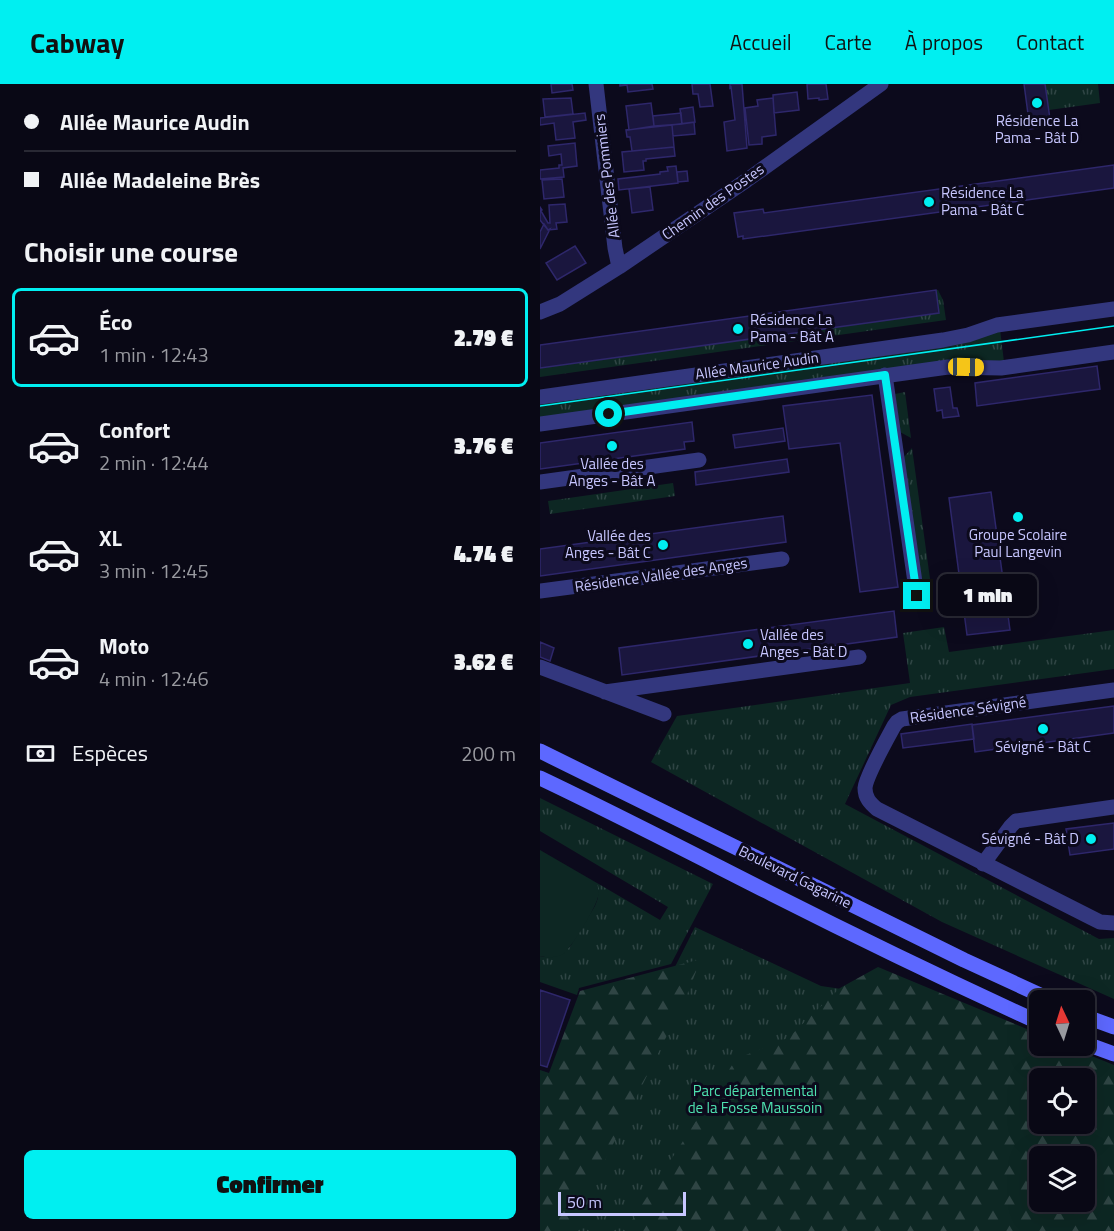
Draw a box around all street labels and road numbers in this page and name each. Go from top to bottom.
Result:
street label: Allée des Pommiers [587,113,626,239]
street label: Chemin des Postes [657,158,769,246]
street label: Allée Maurice Audin [694,345,820,386]
street label: Résidence Vallée des Anges [573,551,749,598]
street label: Résidence Sévigné [908,690,1028,729]
street label: Boulevard Gagarine [735,839,856,914]

